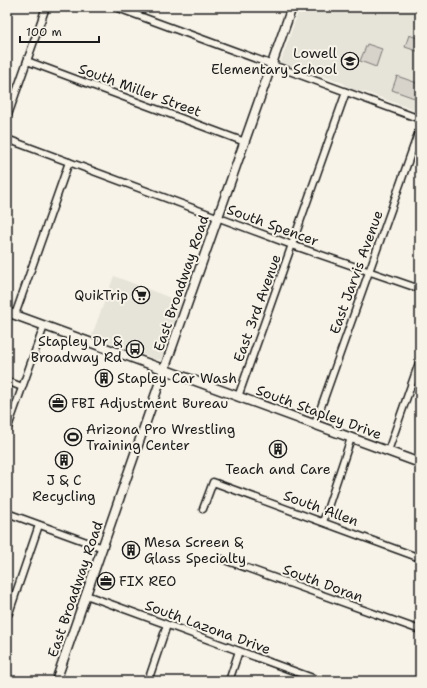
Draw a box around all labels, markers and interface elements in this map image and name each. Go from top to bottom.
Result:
scale bar [20,18,99,44]
text: 100 m [26,24,62,40]
place label: Lowell Elementary School [211,44,338,78]
school or university icon: Lowell Elementary School [340,51,360,71]
street label: South Miller Street [76,59,204,121]
street label: South Spencer [225,200,322,250]
street label: East Jarvis Avenue [325,208,387,336]
street label: East Broadway Road [149,212,213,354]
street label: East 3rd Avenue [229,252,285,364]
supermarket icon: QuikTrip [131,285,151,305]
place label: QuikTrip [74,286,128,304]
place label: Stapley Dr & Broadway Rd [31,332,122,366]
bus stop icon: Stapley Dr & Broadway Rd [125,339,145,359]
building icon: Stapley Car Wash [94,368,114,388]
place label: Stapley Car Wash [117,369,237,387]
street label: South Stapley Drive [254,381,384,443]
office icon: FBI Adjustment Bureau [48,393,68,413]
place label: FBI Adjustment Bureau [71,394,228,412]
place label: Arizona Pro Wrestling Training Center [86,420,235,454]
sports icon: Arizona Pro Wrestling Training Center [63,427,83,447]
building icon: Teach and Care [268,439,288,459]
building icon: J & C Recycling [54,450,74,470]
place label: Teach and Care [225,460,331,478]
place label: J & C Recycling [32,471,96,505]
street label: South Allen [281,486,361,530]
street label: East Broadway Road [43,518,107,660]
place label: Mesa Screen & Glass Specialty [144,533,246,567]
building icon: Mesa Screen & Glass Specialty [121,540,141,560]
street label: South Doran [280,560,366,606]
office icon: FIX REO [96,571,116,591]
place label: FIX REO [119,572,176,590]
street label: South Lazona Drive [143,596,273,658]

